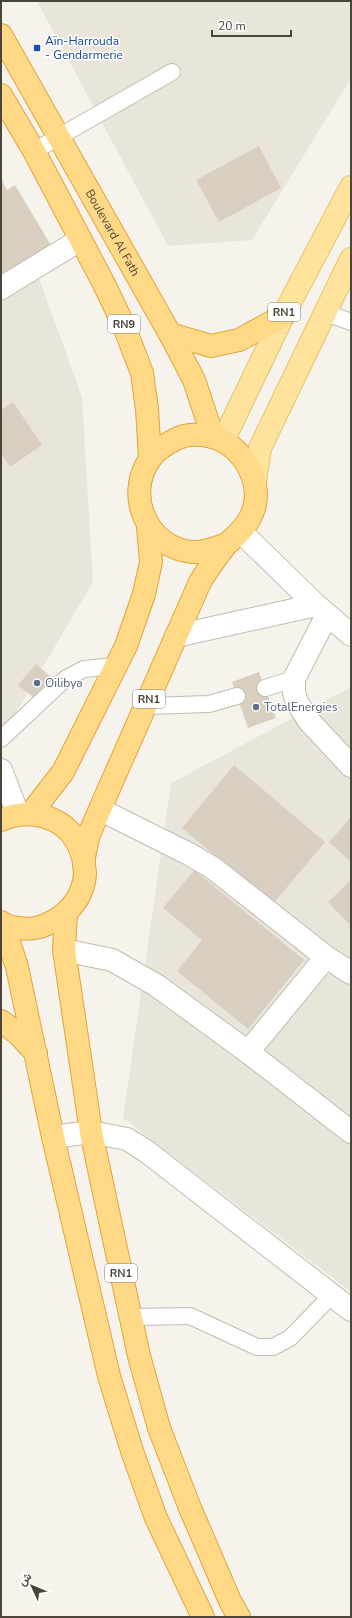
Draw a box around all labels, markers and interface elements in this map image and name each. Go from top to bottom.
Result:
scale bar [212,12,291,38]
text: 20 m [218,18,246,34]
place label: Aïn-Harrouda - Gendarmerie [45,33,123,63]
marker: Aïn-Harrouda - Gendarmerie [32,43,42,53]
street label: Boulevard Al Fath [82,186,144,279]
road number: RN1 [268,303,300,321]
road number: RN9 [108,315,140,333]
place label: Oilibya [45,675,83,691]
marker: Oilibya [32,678,42,688]
road number: RN1 [133,690,165,708]
place label: TotalEnergies [264,699,338,715]
marker: TotalEnergies [251,702,261,712]
road number: RN1 [105,1264,137,1282]
north arrow [12,1566,52,1606]
text: ش [15,1569,35,1589]

